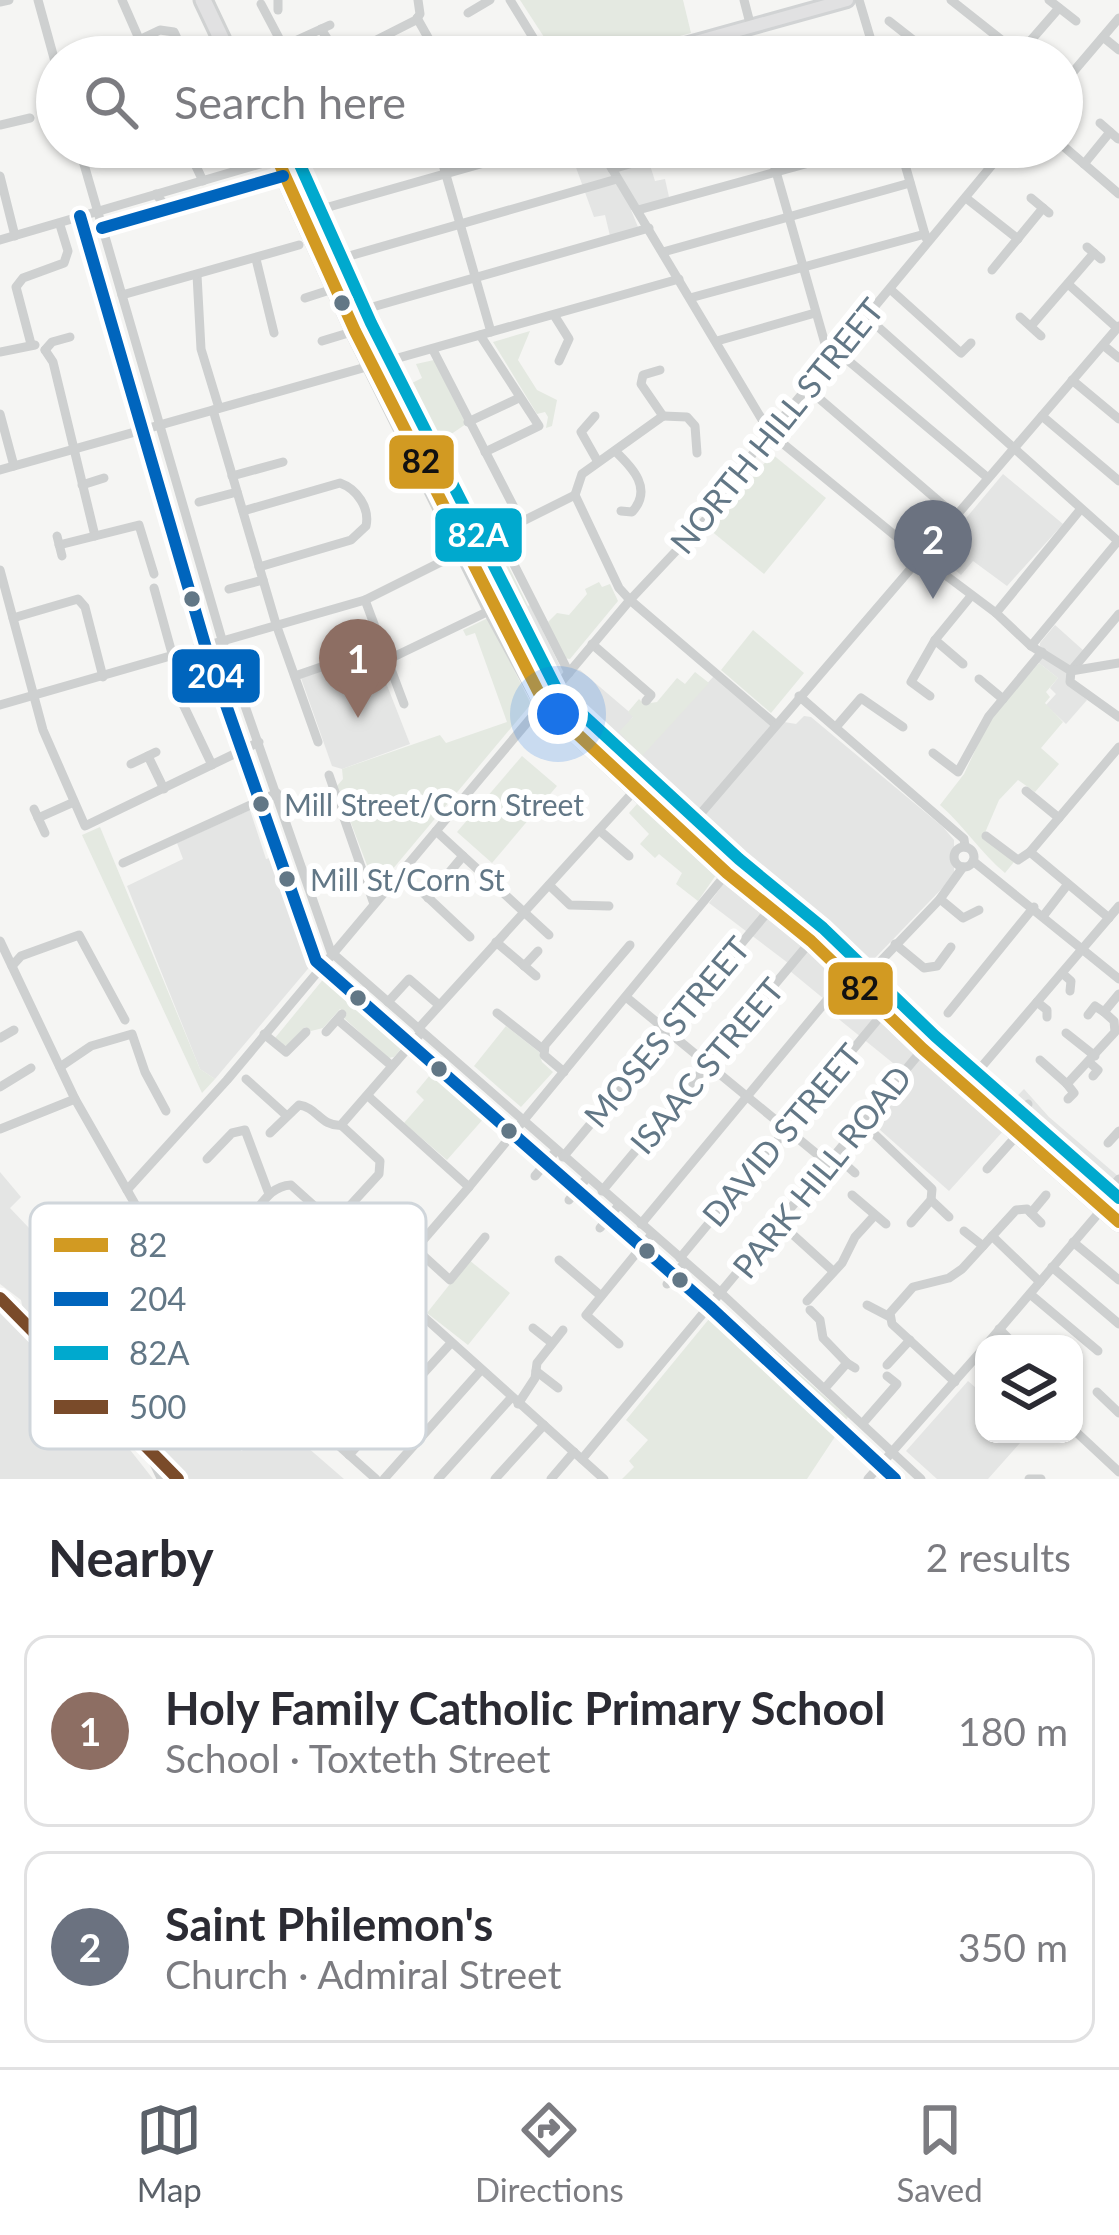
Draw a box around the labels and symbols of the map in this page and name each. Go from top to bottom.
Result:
street label: NORTH HILL STREET [661,290,892,561]
unlabelled marker [331,292,353,314]
line badge: 82 [387,433,456,491]
text: 82 [402,440,440,480]
pin: 2 [894,500,972,599]
line badge: 82A [433,506,524,564]
text: 82A [447,514,510,554]
unlabelled marker [181,588,203,610]
pin: 1 [319,619,397,718]
line badge: 204 [170,647,262,705]
text: 204 [187,655,245,695]
your location [528,684,588,744]
place label: Mill Street/Corn Street [284,786,584,822]
marker: Mill Street/Corn Street [250,793,272,815]
place label: Mill St/Corn St [310,861,505,897]
marker: Mill St/Corn St [276,868,298,890]
street label: MOSES STREET [575,928,758,1135]
line badge: 82 [826,960,895,1017]
text: 82 [841,967,879,1007]
street label: ISAAC STREET [621,969,792,1161]
unlabelled marker [347,987,369,1009]
street label: DAVID STREET [693,1035,869,1234]
street label: PARK HILL ROAD [724,1057,919,1285]
unlabelled marker [428,1058,450,1080]
unlabelled marker [498,1120,520,1142]
legend [30,1203,426,1449]
text: 82 [129,1224,167,1264]
unlabelled marker [636,1240,658,1262]
unlabelled marker [669,1269,691,1291]
text: 204 [129,1278,186,1318]
text: 82A [129,1332,190,1372]
text: 500 [129,1386,186,1426]

